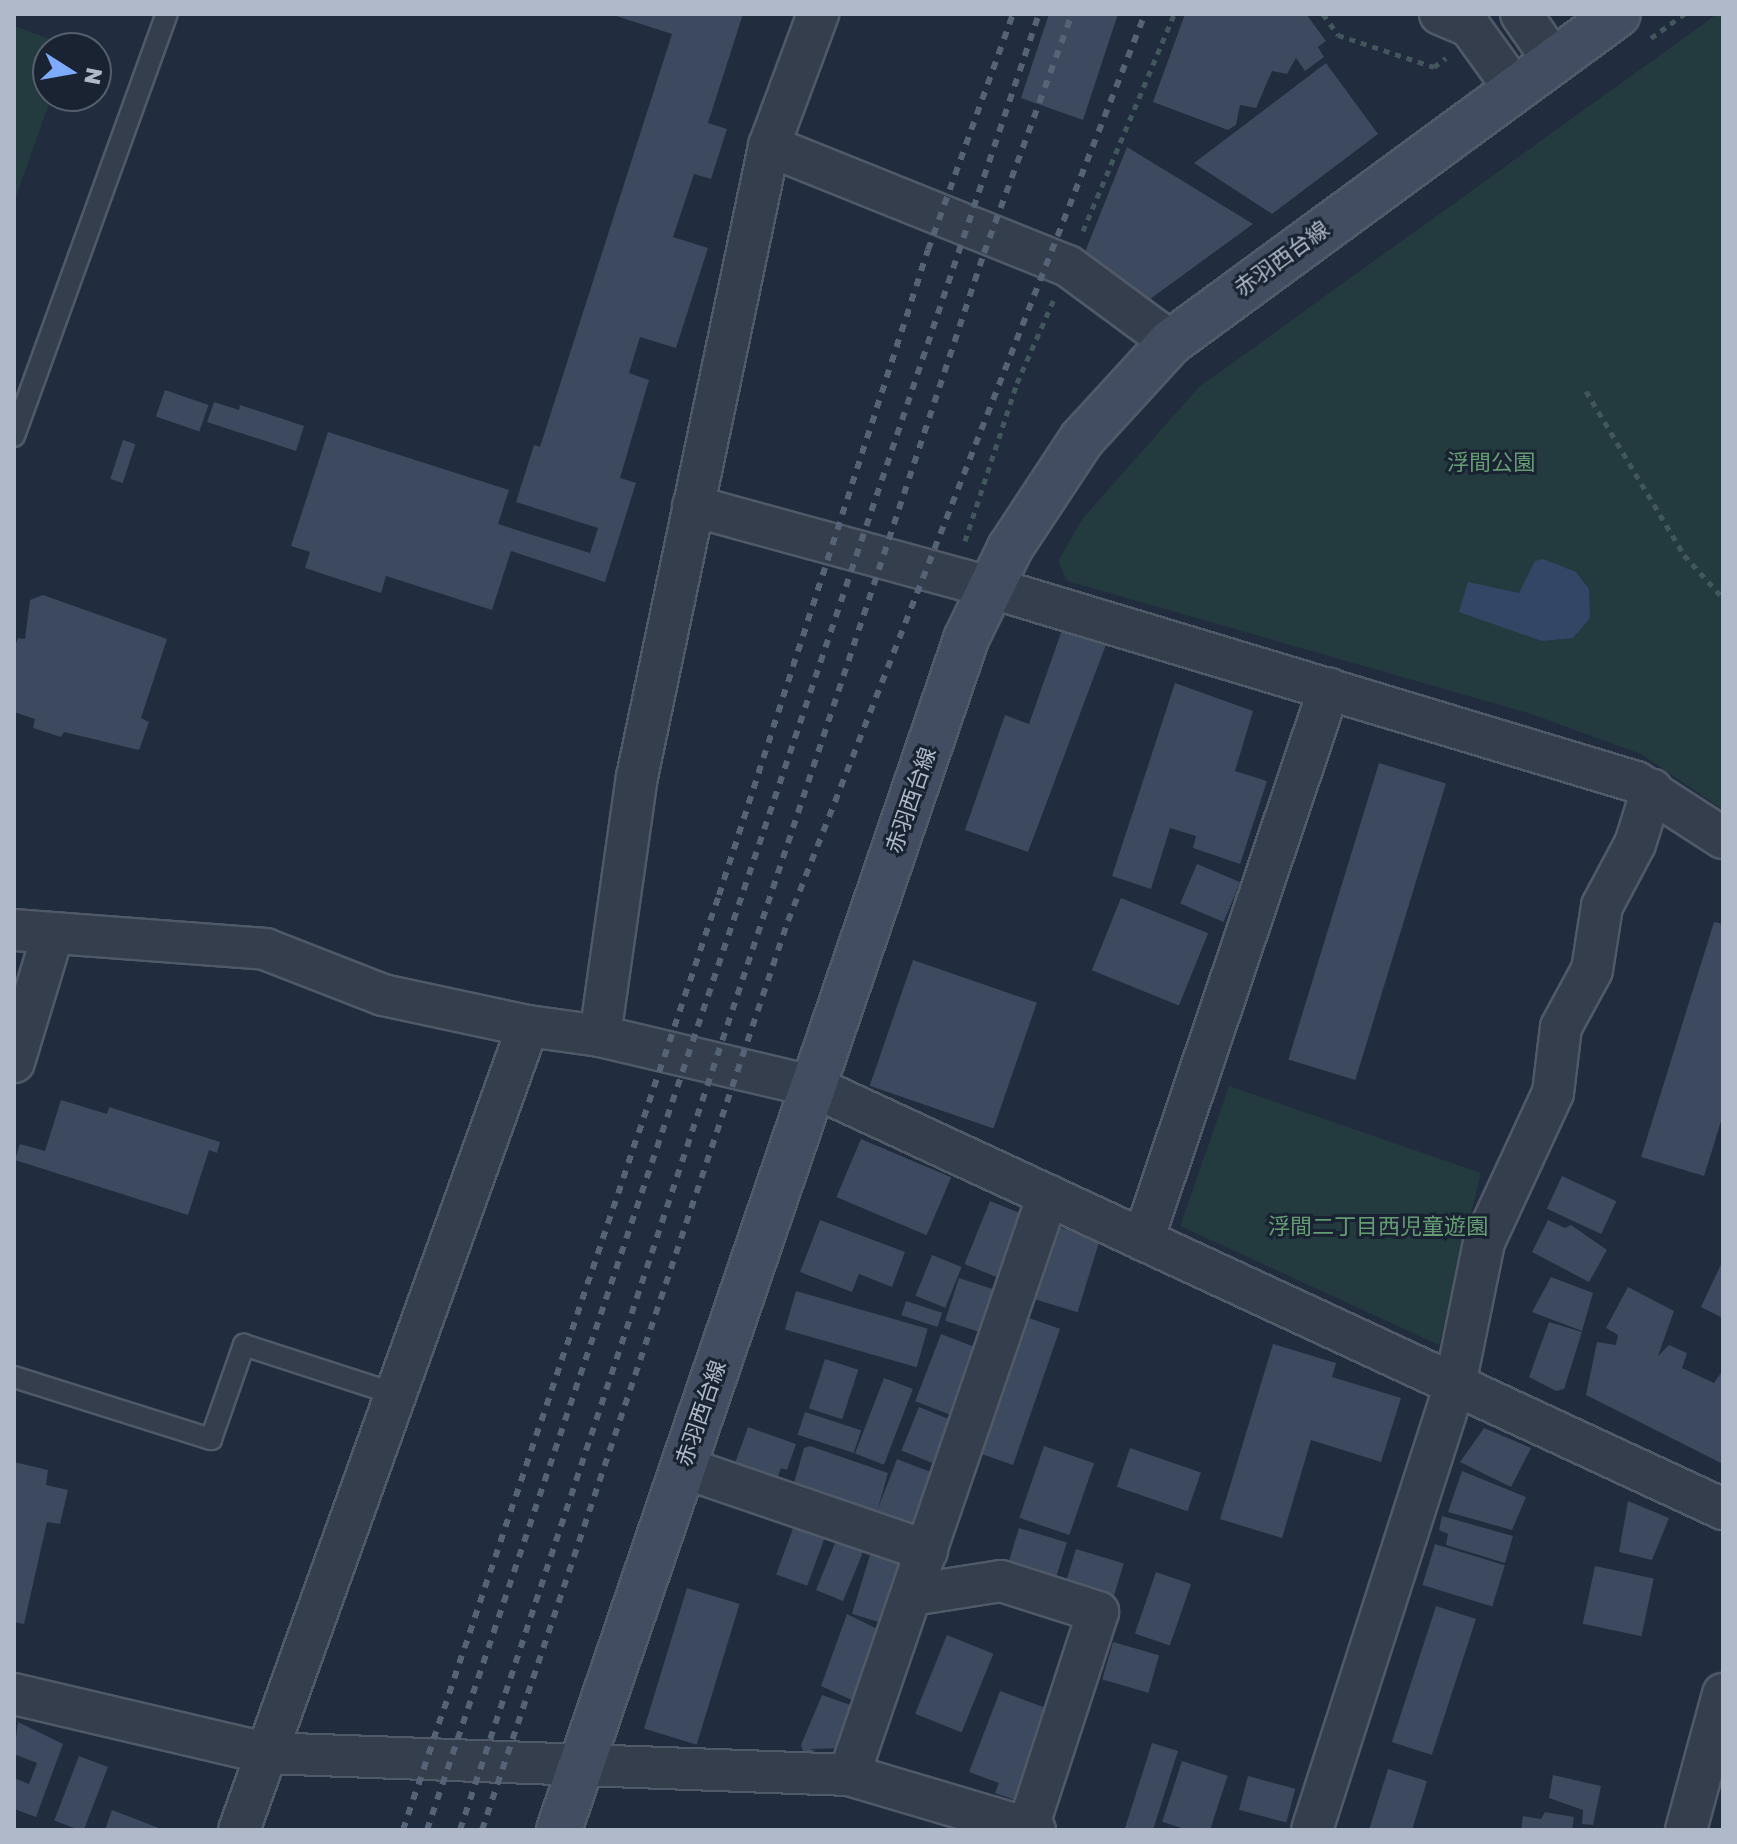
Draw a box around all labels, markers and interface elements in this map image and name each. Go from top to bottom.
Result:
north arrow [32,32,112,112]
text: N [79,65,109,87]
street label: 赤羽西台線 [1229,215,1333,301]
park label: 浮間公園 [1447,449,1535,475]
street label: 赤羽西台線 [880,744,940,856]
park label: 浮間二丁目西児童遊園 [1268,1213,1488,1239]
street label: 赤羽西台線 [670,1357,730,1469]

